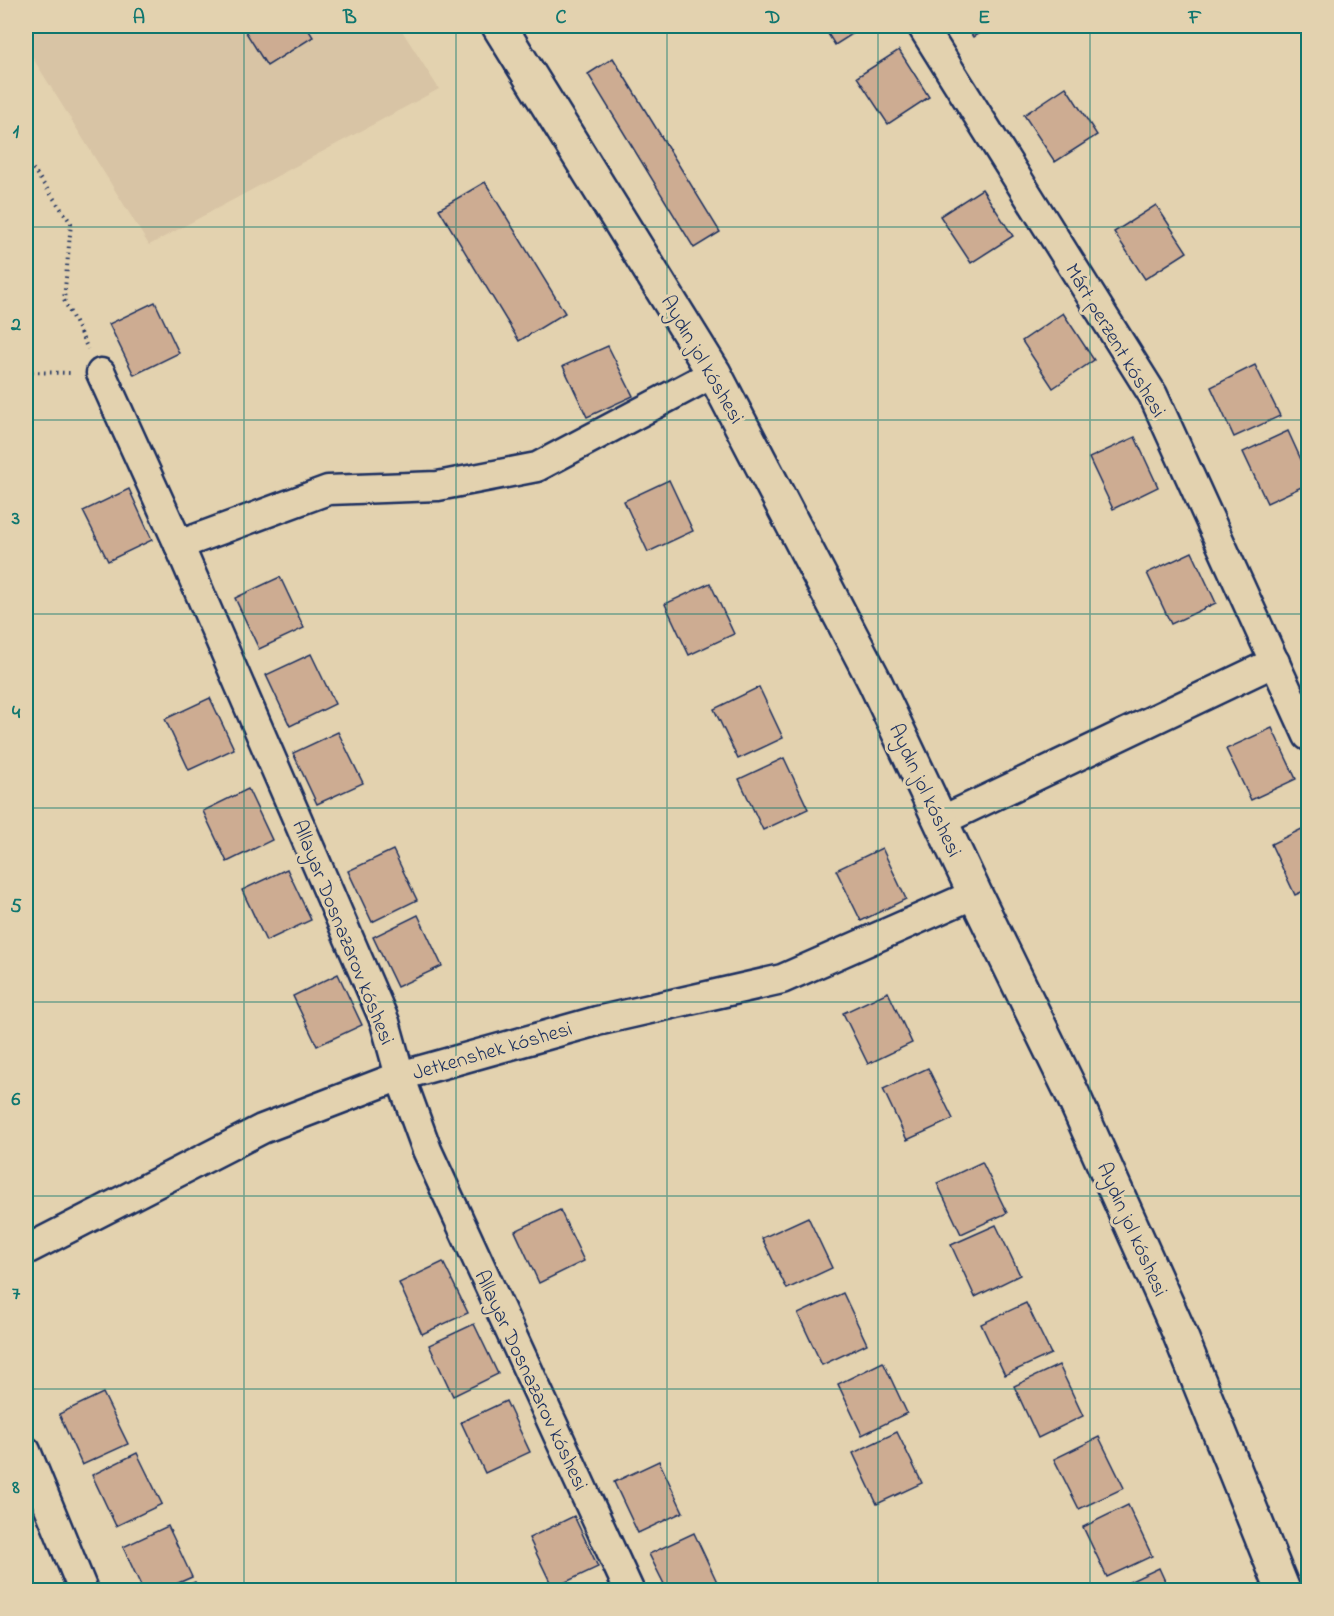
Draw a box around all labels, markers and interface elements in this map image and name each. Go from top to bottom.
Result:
text: A [133,4,145,33]
text: B [342,4,357,33]
text: C [556,4,567,33]
text: D [765,4,780,33]
text: E [978,4,990,33]
text: F [1188,4,1202,33]
text: 1 [13,118,20,147]
street label: Márt perzent kóshesi [1056,258,1172,424]
street label: Aydın jol kóshesi [650,290,750,431]
text: 2 [10,311,21,340]
text: 3 [11,505,20,534]
text: 4 [12,699,21,728]
street label: Aydın jol kóshesi [878,719,968,863]
street label: Allayar Dosnazarov kóshesi [281,816,401,1051]
text: 5 [10,893,22,922]
street label: Jetkenshek kóshesi [409,1015,576,1089]
text: 6 [12,1086,21,1115]
street label: Aydın jol kóshesi [1086,1158,1174,1303]
street label: Allayar Dosnazarov kóshesi [464,1266,595,1497]
text: 7 [12,1280,21,1309]
text: 8 [11,1474,20,1503]

